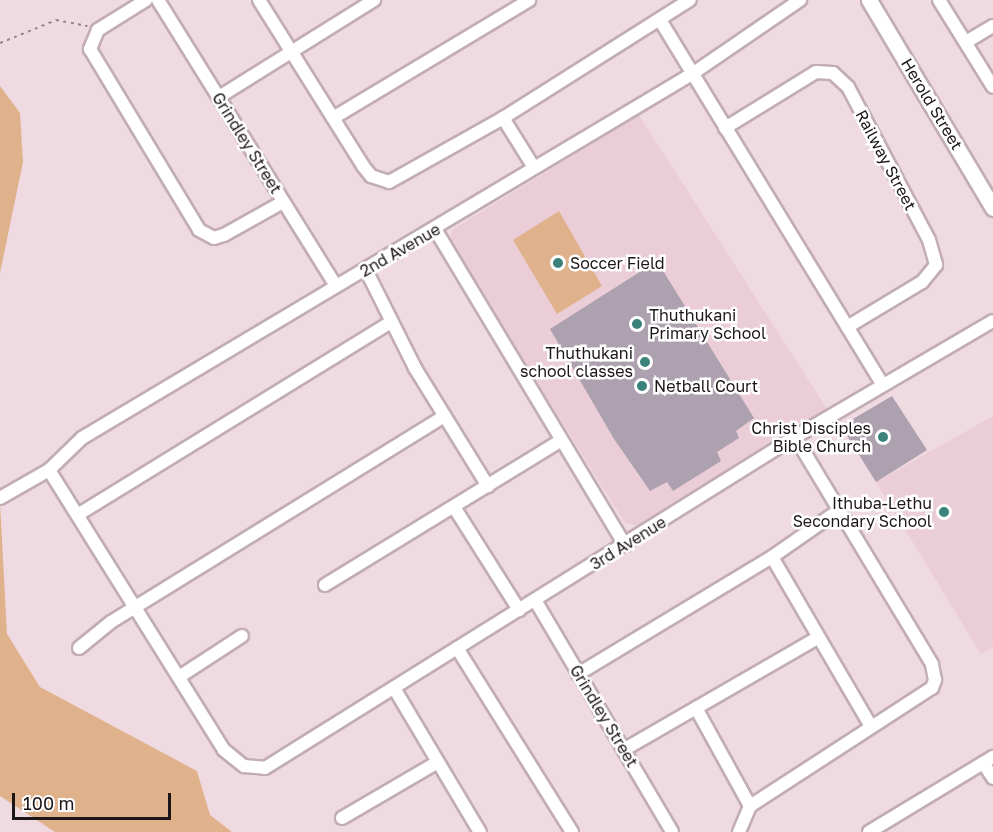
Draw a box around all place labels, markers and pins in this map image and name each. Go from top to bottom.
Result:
place label: Soccer Field [570,253,665,273]
marker: Soccer Field [551,256,565,270]
place label: Thuthukani Primary School [649,305,766,343]
marker: Thuthukani Primary School [630,317,644,331]
place label: Thuthukani school classes [520,343,633,381]
marker: Thuthukani school classes [638,355,652,369]
place label: Netball Court [654,376,758,396]
marker: Netball Court [635,379,649,393]
place label: Christ Disciples Bible Church [751,418,871,456]
marker: Christ Disciples Bible Church [876,430,890,444]
place label: Ithuba-Lethu Secondary School [793,493,932,531]
marker: Ithuba-Lethu Secondary School [937,505,951,519]

